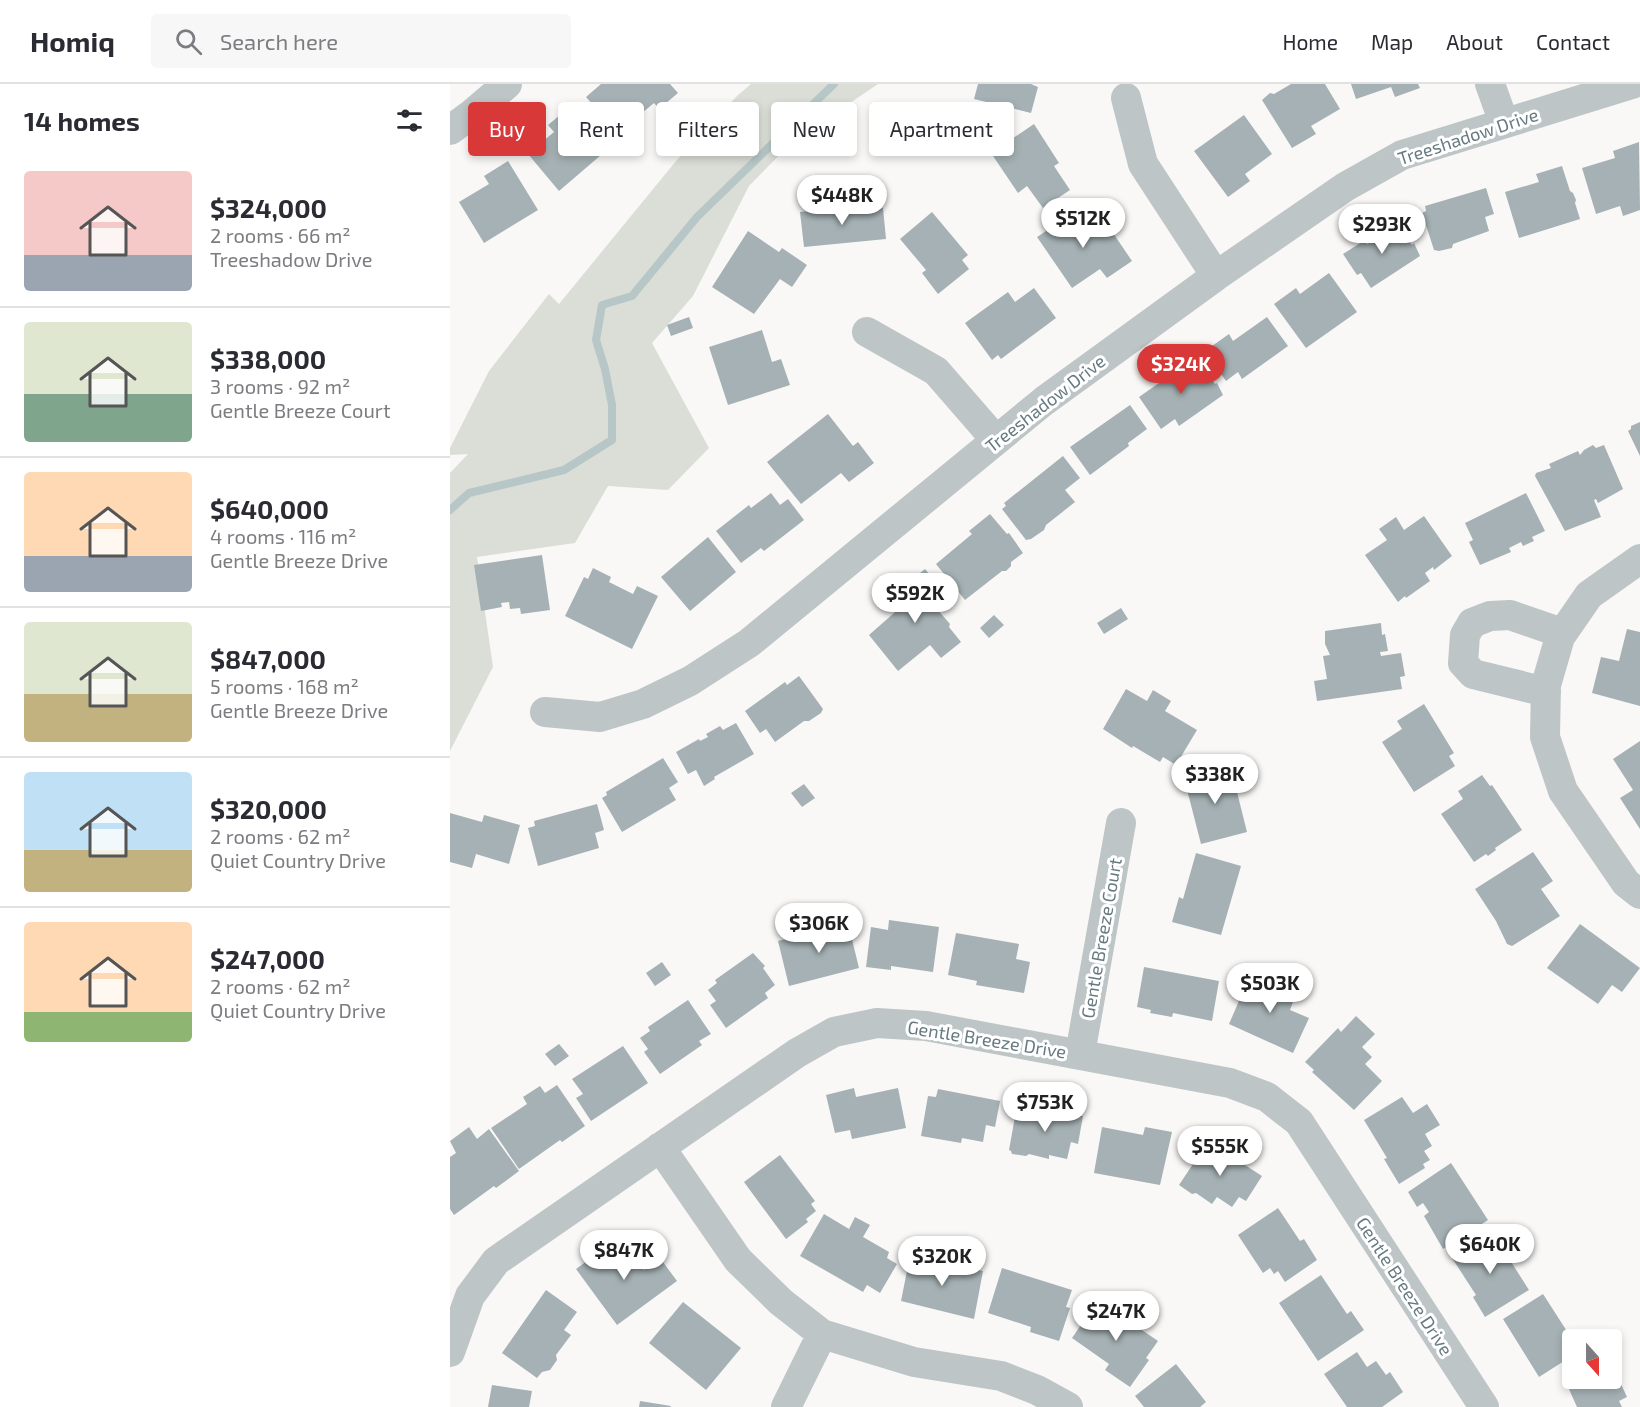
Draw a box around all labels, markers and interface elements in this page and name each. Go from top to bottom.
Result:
search box [151,14,571,68]
text: Homiq [30,24,115,58]
icon: search [172,25,205,58]
text: Search here [220,28,338,54]
text: Home [1282,29,1338,54]
text: Map [1371,29,1413,54]
text: About [1446,29,1503,54]
text: Contact [1536,29,1610,54]
chip: Buy [468,102,546,156]
chip: Rent [558,102,644,156]
chip: Filters [656,102,759,156]
chip: New [771,102,857,156]
chip: Apartment [869,102,1014,156]
street label: Treeshadow Drive [1395,103,1541,169]
icon: filters [393,104,426,137]
text: 14 homes [24,105,140,136]
pin: $448K [800,175,884,226]
text: $448K [811,182,873,206]
text: $324,000 [210,192,327,223]
icon: home [72,195,144,267]
pin: $512K [1041,198,1125,249]
pin: $293K [1340,204,1424,255]
text: $512K [1055,205,1111,229]
text: $293K [1352,211,1412,235]
text: 2 rooms · 66 m² [210,223,351,247]
text: Treeshadow Drive [210,247,373,271]
text: $338,000 [210,343,326,374]
pin: $324K [1139,344,1223,395]
icon: home [72,346,144,418]
street label: Treeshadow Drive [981,349,1109,457]
text: $324K [1151,351,1211,375]
text: 3 rooms · 92 m² [210,374,350,398]
text: Gentle Breeze Court [210,398,391,422]
text: $640,000 [210,493,329,524]
icon: home [72,496,144,568]
text: 4 rooms · 116 m² [210,524,356,548]
text: Gentle Breeze Drive [210,548,388,572]
pin: $592K [873,573,957,624]
text: $592K [886,580,944,604]
text: $847,000 [210,643,326,674]
icon: home [72,646,144,718]
text: 5 rooms · 168 m² [210,674,359,698]
text: Gentle Breeze Drive [210,698,388,722]
pin: $338K [1173,754,1257,805]
text: $338K [1185,761,1245,785]
text: $320,000 [210,793,327,824]
icon: home [72,796,144,868]
text: 2 rooms · 62 m² [210,824,350,848]
text: Quiet Country Drive [210,848,386,872]
street label: Gentle Breeze Court [1076,856,1126,1020]
pin: $306K [777,903,861,954]
text: $306K [789,910,849,934]
text: $247,000 [210,943,325,974]
icon: home [72,946,144,1018]
pin: $503K [1228,963,1312,1014]
text: $503K [1240,970,1300,994]
text: 2 rooms · 62 m² [210,974,350,998]
text: Quiet Country Drive [210,998,386,1022]
street label: Gentle Breeze Drive [906,1016,1068,1062]
pin: $753K [1003,1082,1087,1133]
text: $753K [1016,1089,1074,1113]
pin: $555K [1178,1126,1262,1177]
text: $555K [1191,1133,1249,1157]
street label: Gentle Breeze Drive [1352,1213,1458,1359]
pin: $640K [1448,1224,1532,1275]
pin: $847K [582,1230,666,1281]
text: $640K [1459,1231,1521,1255]
pin: $320K [900,1236,984,1287]
text: $847K [594,1237,654,1261]
text: $320K [912,1243,972,1267]
pin: $247K [1074,1291,1158,1342]
text: $247K [1086,1298,1146,1322]
north arrow [1562,1329,1622,1389]
map controls [1562,1329,1622,1389]

